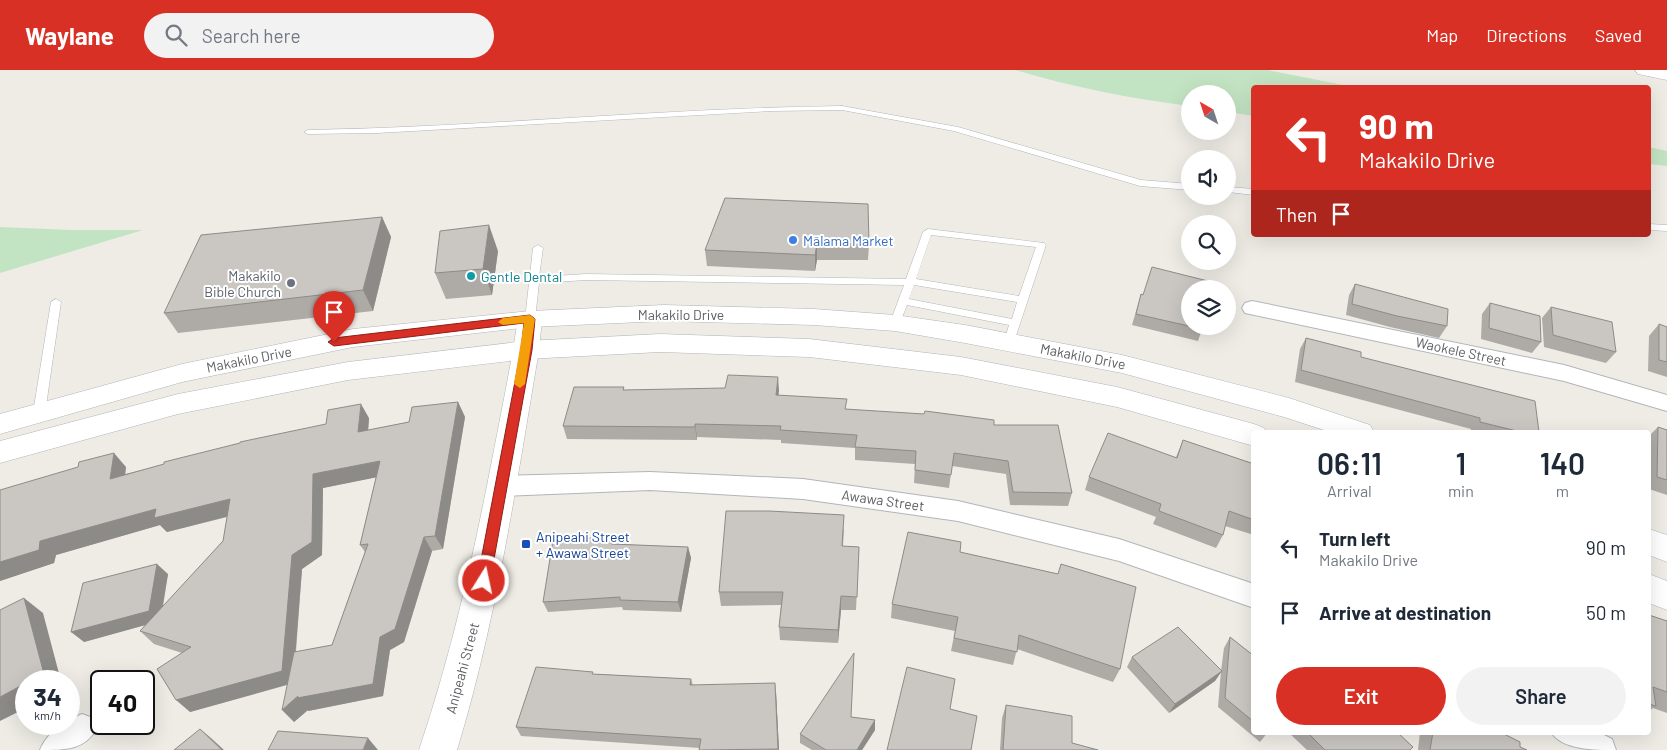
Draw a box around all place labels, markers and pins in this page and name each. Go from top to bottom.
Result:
place label: Mālama Market [803,232,894,249]
marker: Mālama Market [787,234,799,246]
place label: Makakilo Bible Church [204,267,281,300]
place label: Gentle Dental [481,268,562,285]
marker: Gentle Dental [465,270,477,282]
marker: Makakilo Bible Church [285,277,297,289]
pin [313,291,355,342]
place label: Anipeahi Street + Awawa Street [536,528,630,561]
marker: Anipeahi Street + Awawa Street [520,538,532,550]

